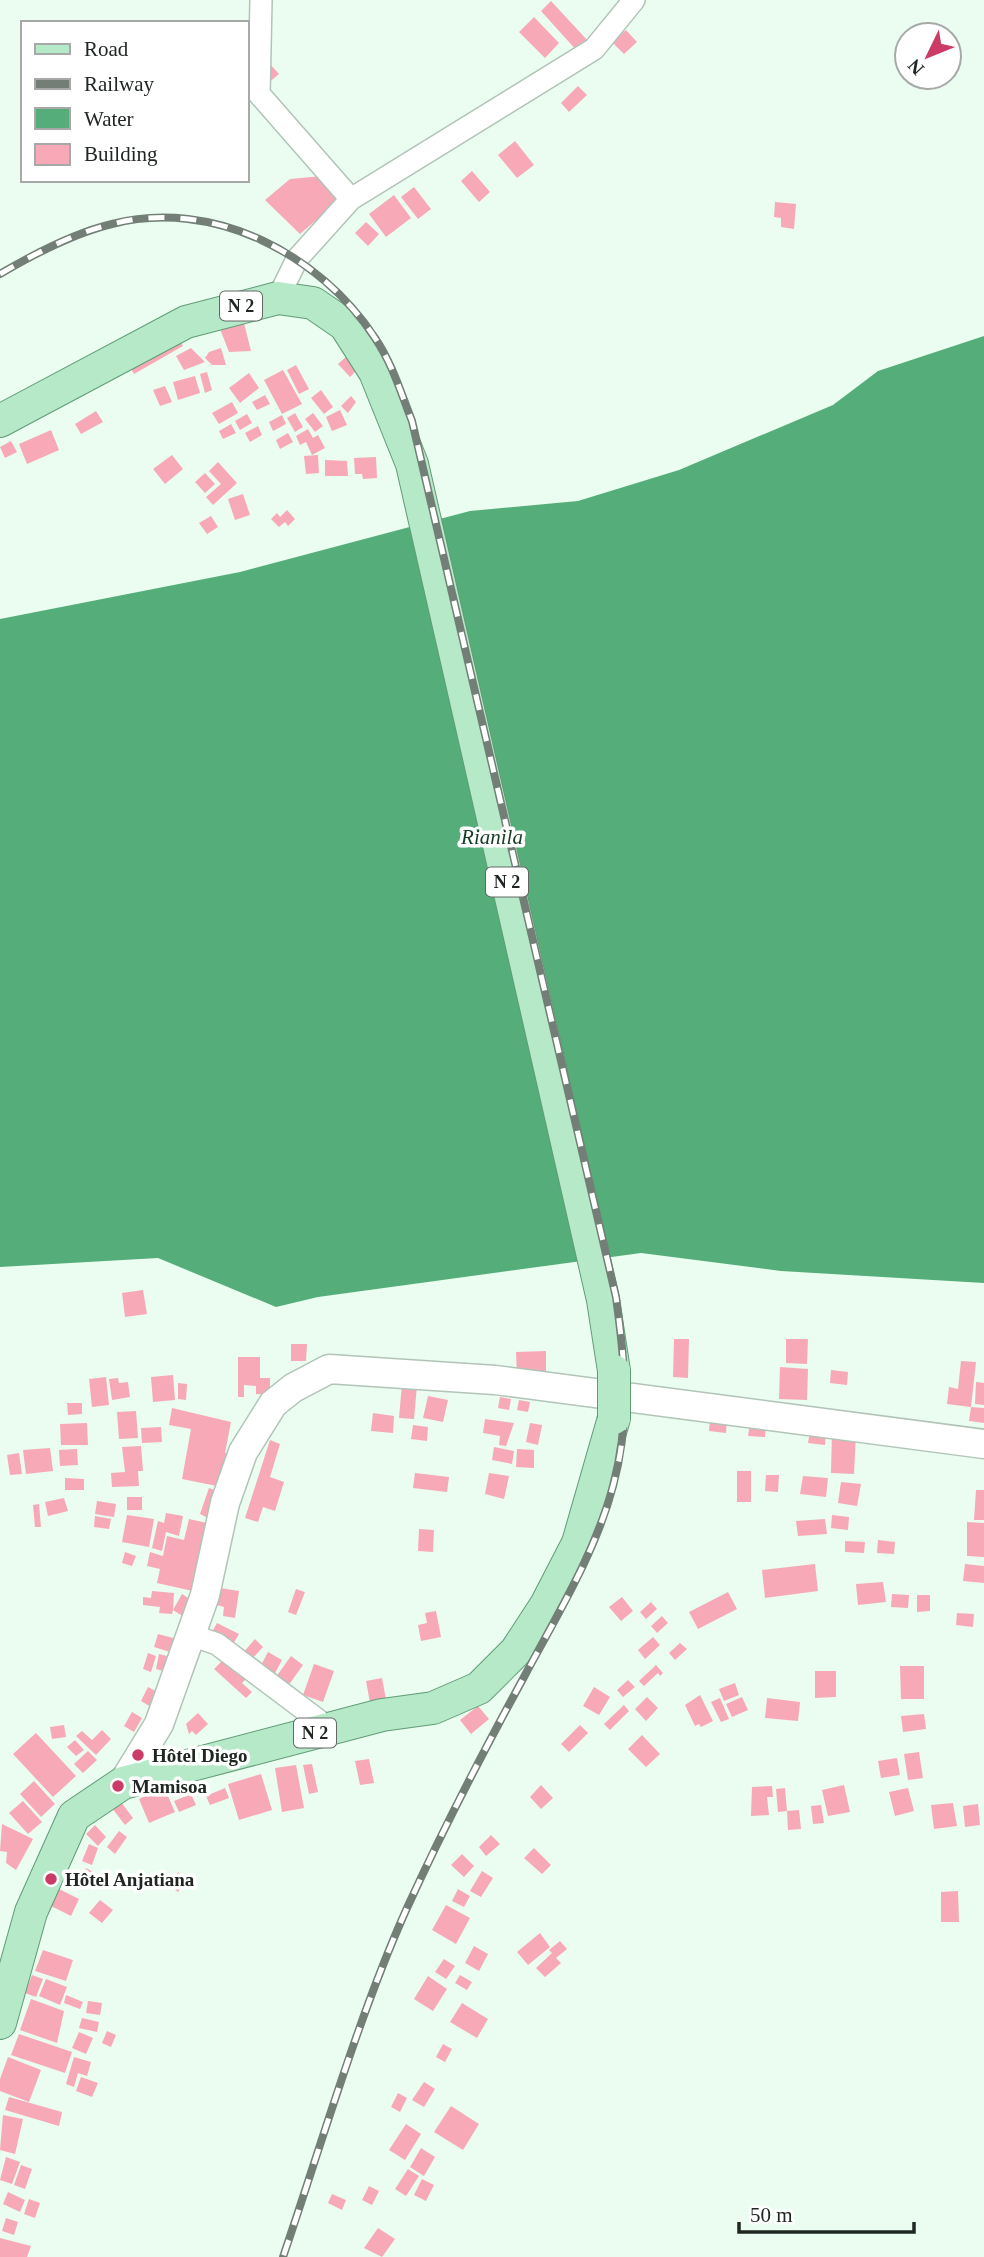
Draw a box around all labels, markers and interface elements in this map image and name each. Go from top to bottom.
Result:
legend [21,21,248,182]
north arrow [893,21,963,91]
text: Road [84,37,129,61]
text: N [903,55,928,79]
text: Railway [84,72,154,96]
text: Water [84,107,134,131]
text: Building [84,142,158,166]
road number: N 2 [220,292,262,320]
water label: Rianila [460,825,523,849]
road number: N 2 [486,868,528,897]
road number: N 2 [294,1718,336,1748]
place label: Hôtel Diego [152,1745,248,1766]
marker: Hôtel Diego [130,1747,146,1763]
place label: Mamisoa [132,1776,207,1797]
marker: Mamisoa [110,1778,126,1794]
place label: Hôtel Anjatiana [65,1869,195,1890]
marker: Hôtel Anjatiana [43,1871,59,1887]
scale bar [739,2190,914,2234]
text: 50 m [750,2203,793,2227]

